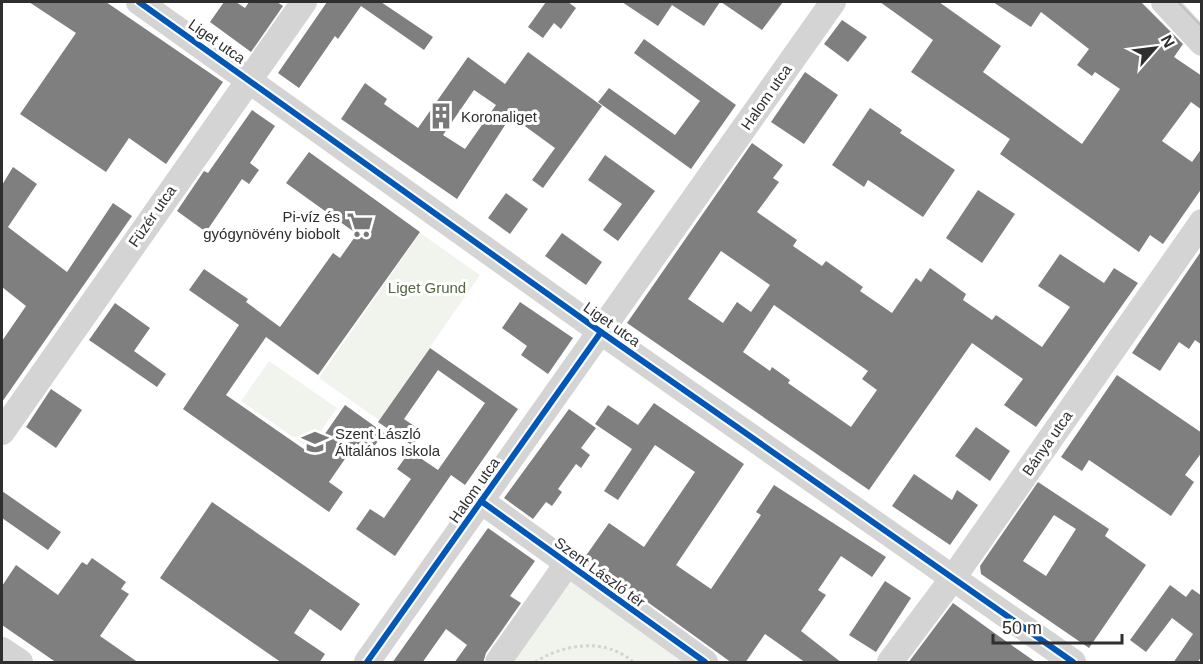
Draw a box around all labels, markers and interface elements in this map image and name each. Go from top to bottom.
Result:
street label: Liget utca [185,15,249,67]
north arrow [1125,18,1185,78]
text: N [1158,32,1178,50]
street label: Halom utca [737,61,795,133]
building icon: Koronaliget [426,101,456,131]
place label: Koronaliget [461,108,538,125]
street label: Füzér utca [125,182,180,250]
place label: Pi-víz és gyógynövény biobolt [203,208,341,242]
supermarket icon: Pi-víz és gyógynövény biobolt [345,210,375,240]
park label: Liget Grund [388,279,466,296]
street label: Liget utca [580,298,644,350]
street label: Bánya utca [1019,407,1076,479]
place label: Szent László Általános Iskola [335,425,441,459]
school or university icon: Szent László Általános Iskola [300,427,330,457]
street label: Halom utca [445,454,503,526]
street label: Szent László tér [551,534,649,610]
scale bar [993,607,1122,645]
text: 50 m [1002,618,1042,638]

